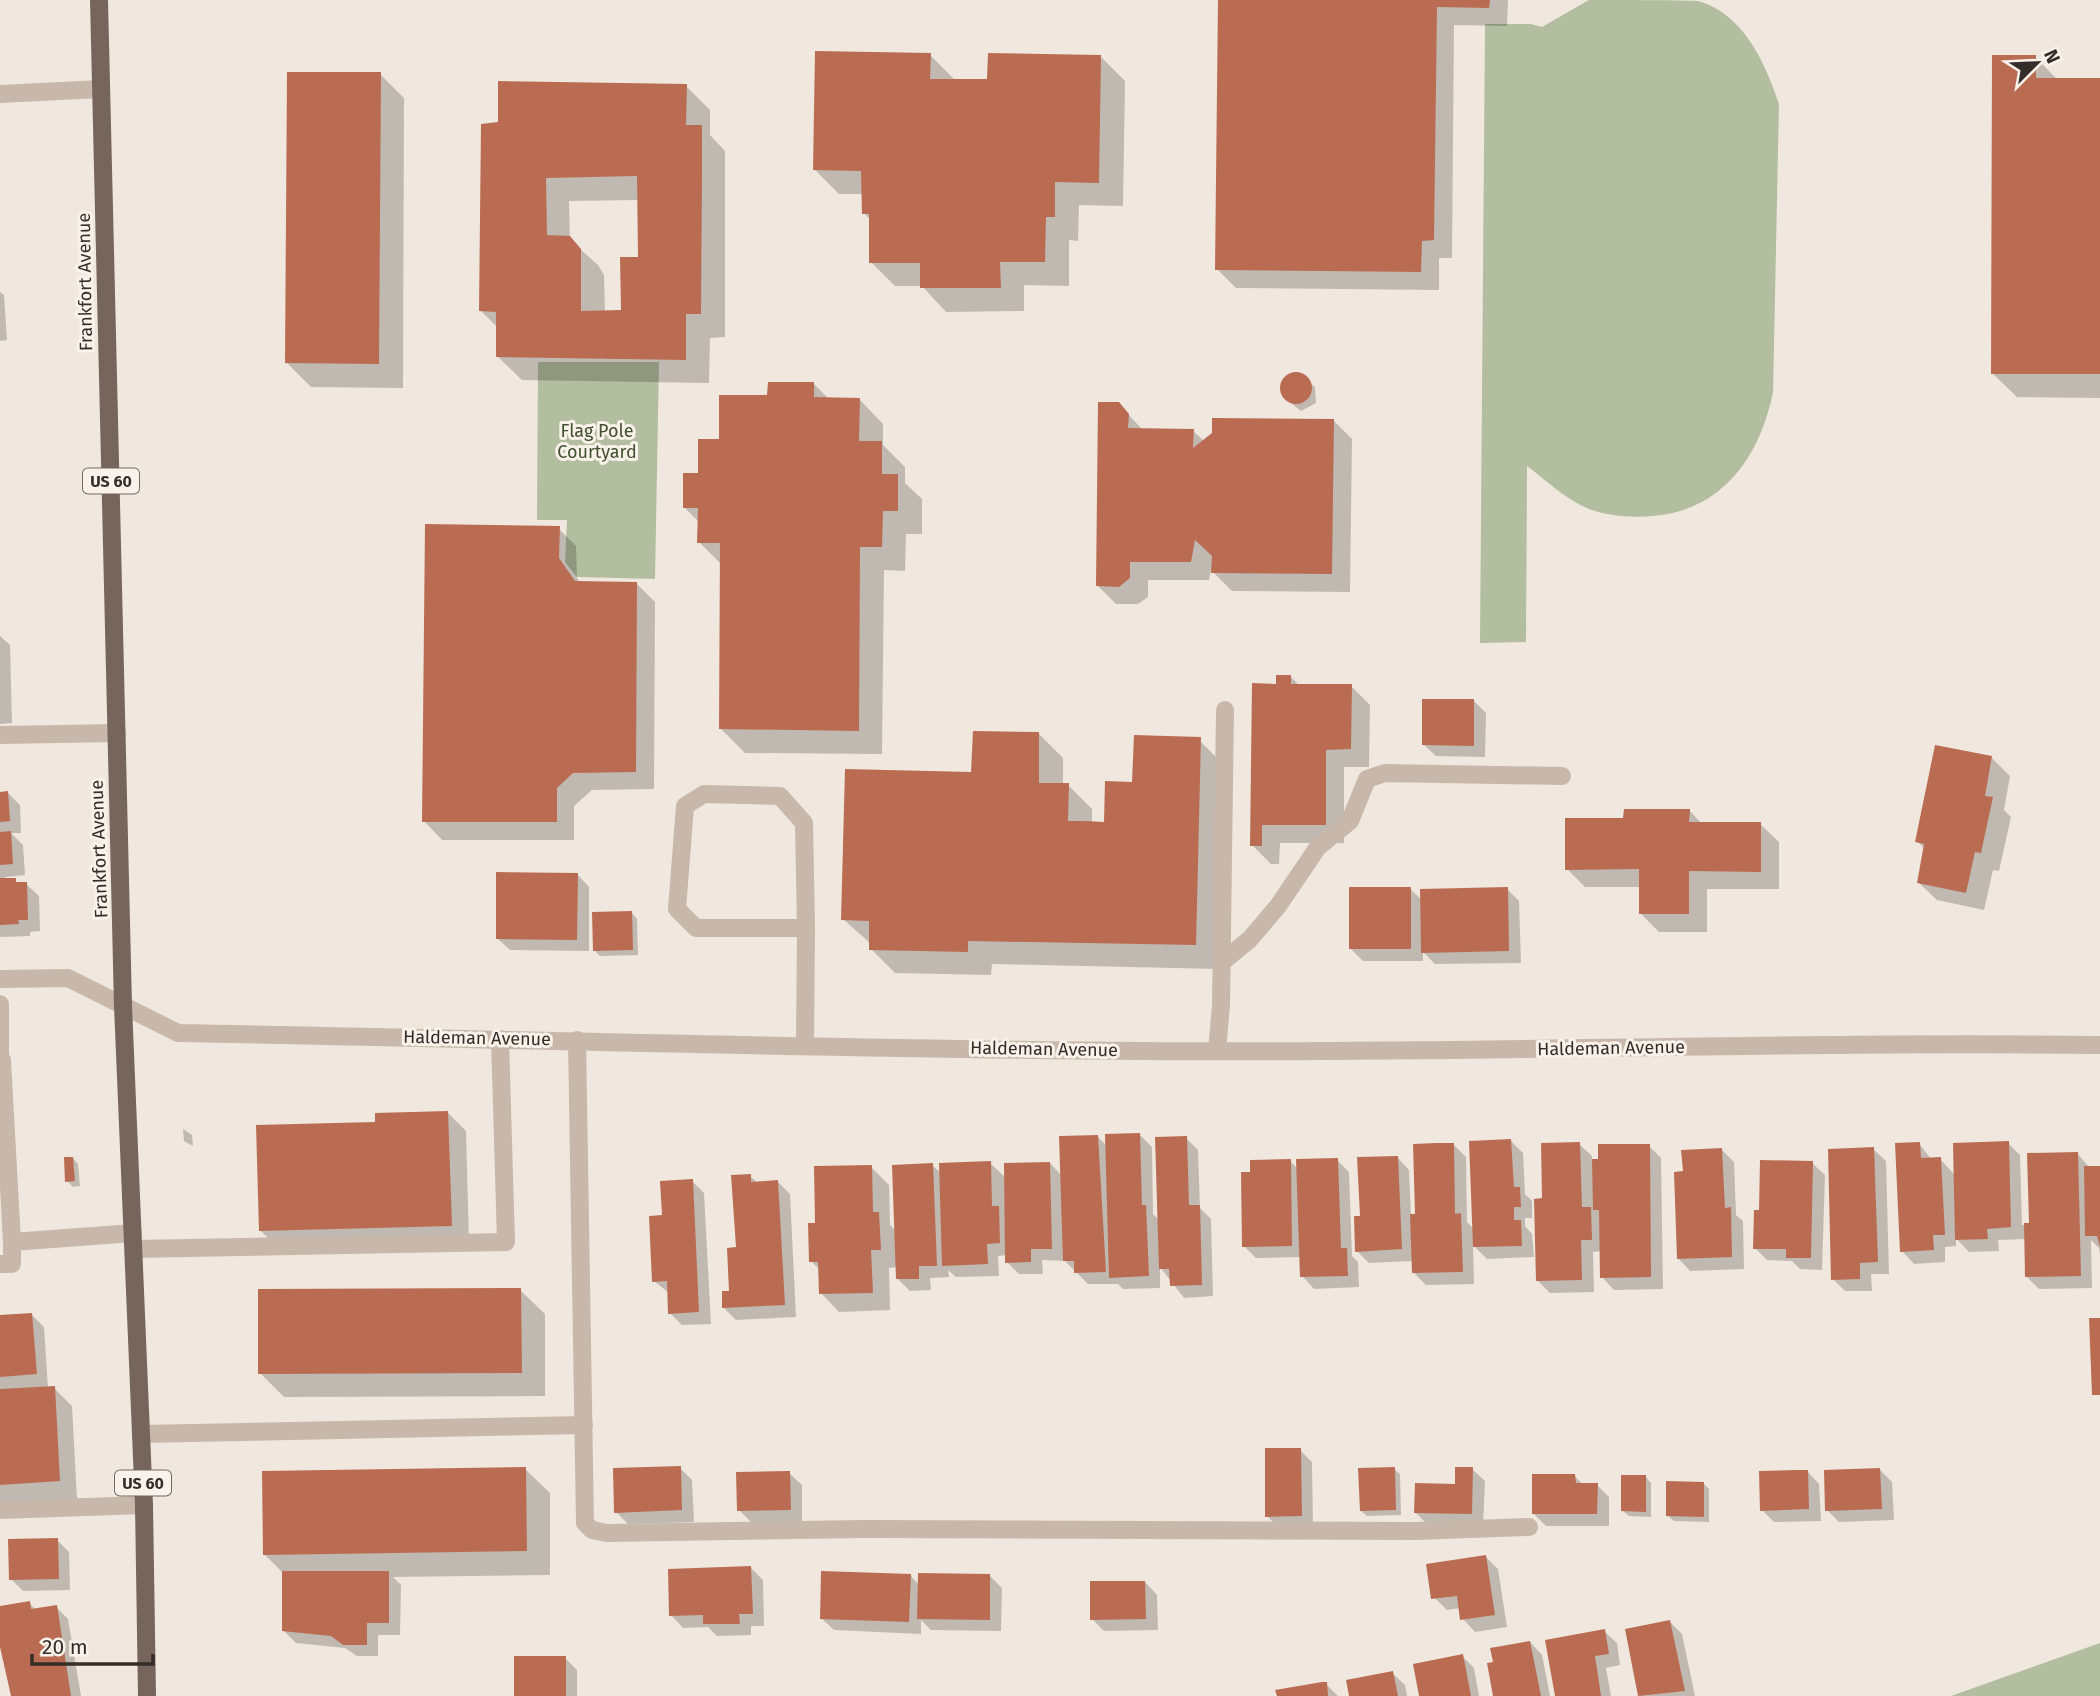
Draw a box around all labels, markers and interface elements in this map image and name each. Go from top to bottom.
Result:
north arrow [2002,28,2072,98]
text: N [2039,46,2065,67]
street label: Frankfort Avenue [73,213,97,351]
park label: Flag Pole Courtyard [557,420,637,463]
road number: US 60 [83,468,139,494]
street label: Frankfort Avenue [86,779,112,919]
street label: Haldeman Avenue [403,1026,551,1050]
street label: Haldeman Avenue [1537,1036,1685,1060]
street label: Haldeman Avenue [970,1037,1118,1061]
road number: US 60 [115,1470,171,1496]
scale bar [32,1622,152,1666]
text: 20 m [42,1634,88,1660]

